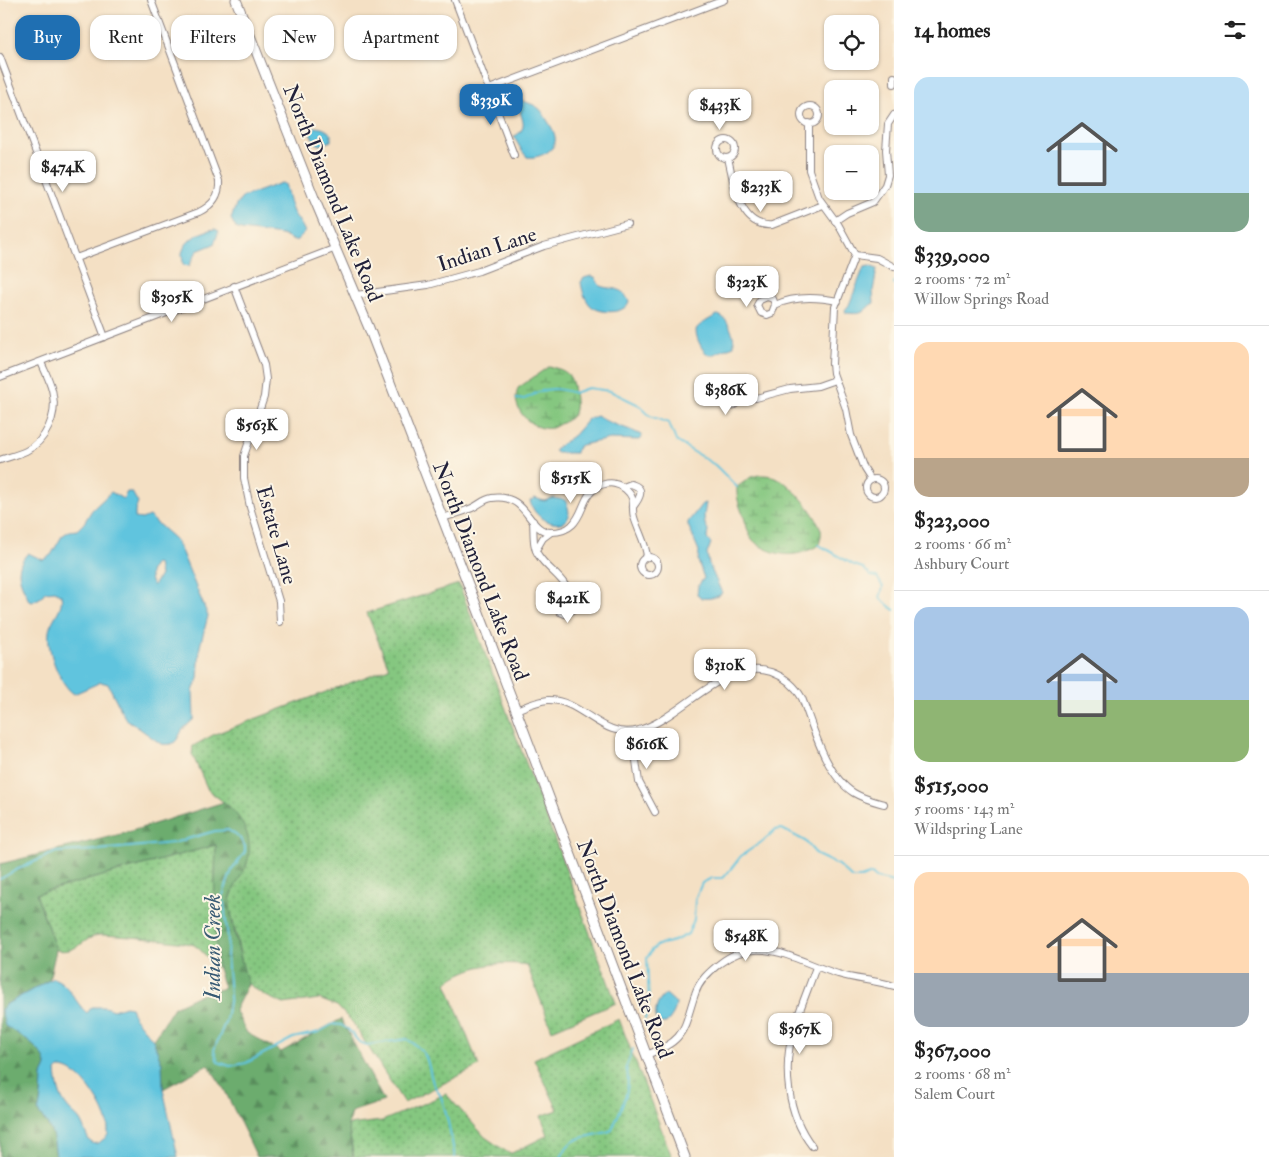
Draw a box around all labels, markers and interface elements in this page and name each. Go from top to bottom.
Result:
chip: Buy [15,15,80,60]
chip: Rent [90,15,161,60]
chip: Filters [171,15,254,60]
chip: New [264,15,334,60]
chip: Apartment [344,15,457,60]
map controls [824,15,879,200]
button: locate [824,15,879,70]
icon: filters [1221,16,1249,44]
text: 14 homes [914,17,991,44]
street label: North Diamond Lake Road [277,80,389,307]
button: + [824,80,879,135]
pin: $339K [456,84,526,126]
pin: $433K [685,88,755,131]
text: $339K [471,90,511,110]
text: $433K [699,95,741,115]
icon: home [1037,109,1127,199]
button: − [824,145,879,200]
pin: $474K [28,150,98,193]
text: $474K [41,157,85,177]
pin: $233K [726,170,796,213]
text: $233K [741,177,781,197]
street label: Indian Lane [434,221,540,278]
text: $339,000 [914,242,990,269]
pin: $323K [712,266,782,308]
text: 2 rooms · 72 m² [914,269,1010,289]
text: $323K [727,272,767,292]
pin: $305K [137,280,207,323]
text: $305K [151,287,193,307]
text: Willow Springs Road [914,289,1049,309]
pin: $386K [691,374,761,416]
icon: home [1037,375,1127,465]
text: $386K [705,380,747,400]
pin: $563K [222,408,292,451]
text: $563K [236,415,278,435]
street label: North Diamond Lake Road [426,458,535,685]
pin: $515K [536,462,606,504]
text: $515K [551,468,591,488]
street label: Estate Lane [250,483,304,588]
text: $323,000 [914,507,990,534]
text: 2 rooms · 66 m² [914,534,1011,554]
text: Ashbury Court [914,554,1009,574]
pin: $421K [533,582,603,624]
text: $421K [547,588,589,608]
icon: home [1037,640,1127,730]
pin: $310K [690,648,760,691]
text: $310K [705,655,745,675]
pin: $616K [612,728,682,770]
text: $616K [626,734,668,754]
text: $515,000 [914,772,989,799]
text: 5 rooms · 143 m² [914,799,1014,819]
text: Wildspring Lane [914,819,1023,839]
street label: North Diamond Lake Road [570,836,679,1063]
water label: Indian Creek [199,894,227,1001]
icon: home [1037,905,1127,995]
pin: $548K [711,920,781,962]
text: $548K [725,926,768,946]
pin: $367K [765,1012,835,1055]
text: $367K [779,1019,821,1039]
text: $367,000 [914,1037,991,1064]
text: 2 rooms · 68 m² [914,1064,1010,1084]
text: Salem Court [914,1084,995,1104]

